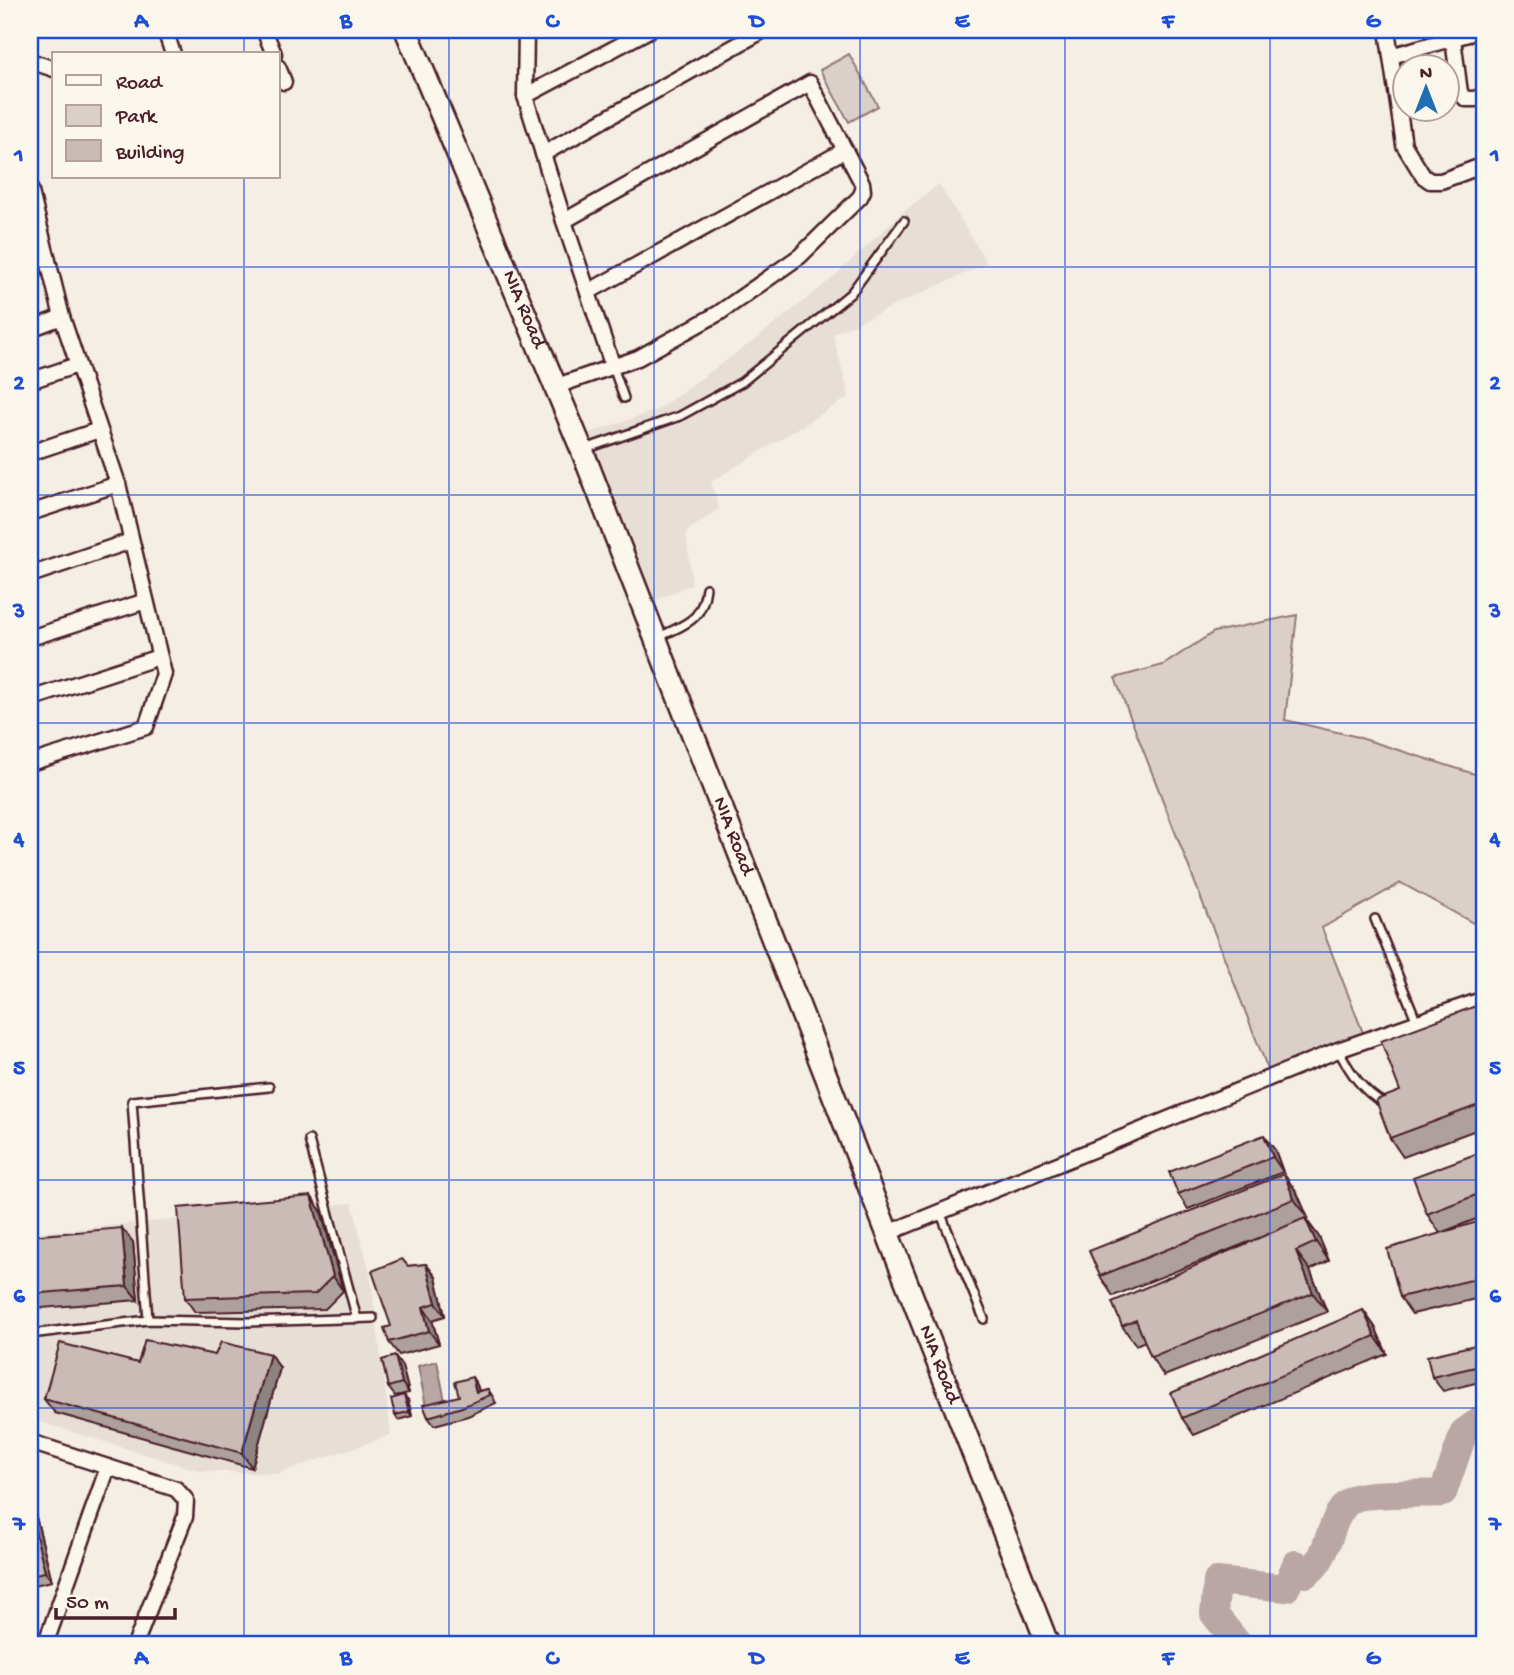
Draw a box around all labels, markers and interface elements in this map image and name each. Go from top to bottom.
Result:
text: A [133,9,149,36]
text: B [339,9,353,36]
text: C [546,9,561,36]
text: D [748,9,766,36]
text: E [955,9,971,36]
text: F [1161,9,1176,36]
text: G [1366,9,1382,36]
legend [52,52,280,178]
north arrow [1392,52,1462,122]
text: N [1420,63,1432,86]
text: Road [116,72,164,97]
text: Park [115,106,159,131]
text: Building [115,142,185,167]
text: 1 [13,143,24,170]
text: 1 [1489,143,1500,170]
street label: NIA Road [496,267,551,354]
text: 2 [13,371,25,398]
text: 2 [1489,371,1501,398]
text: 3 [12,599,25,626]
text: 3 [1488,599,1501,626]
street label: NIA Road [706,794,760,881]
text: 4 [13,827,25,854]
text: 4 [1489,827,1501,854]
text: 5 [13,1056,25,1083]
text: 5 [1489,1056,1501,1083]
text: 6 [13,1284,26,1311]
text: 6 [1489,1284,1502,1311]
street label: NIA Road [912,1322,966,1409]
text: 7 [12,1512,26,1539]
text: 7 [1488,1512,1502,1539]
scale bar [56,1577,175,1621]
text: 50 m [66,1592,109,1617]
text: A [133,1646,149,1673]
text: B [339,1646,353,1673]
text: C [546,1646,561,1673]
text: D [748,1646,766,1673]
text: E [955,1646,971,1673]
text: F [1161,1646,1176,1673]
text: G [1366,1646,1382,1673]

